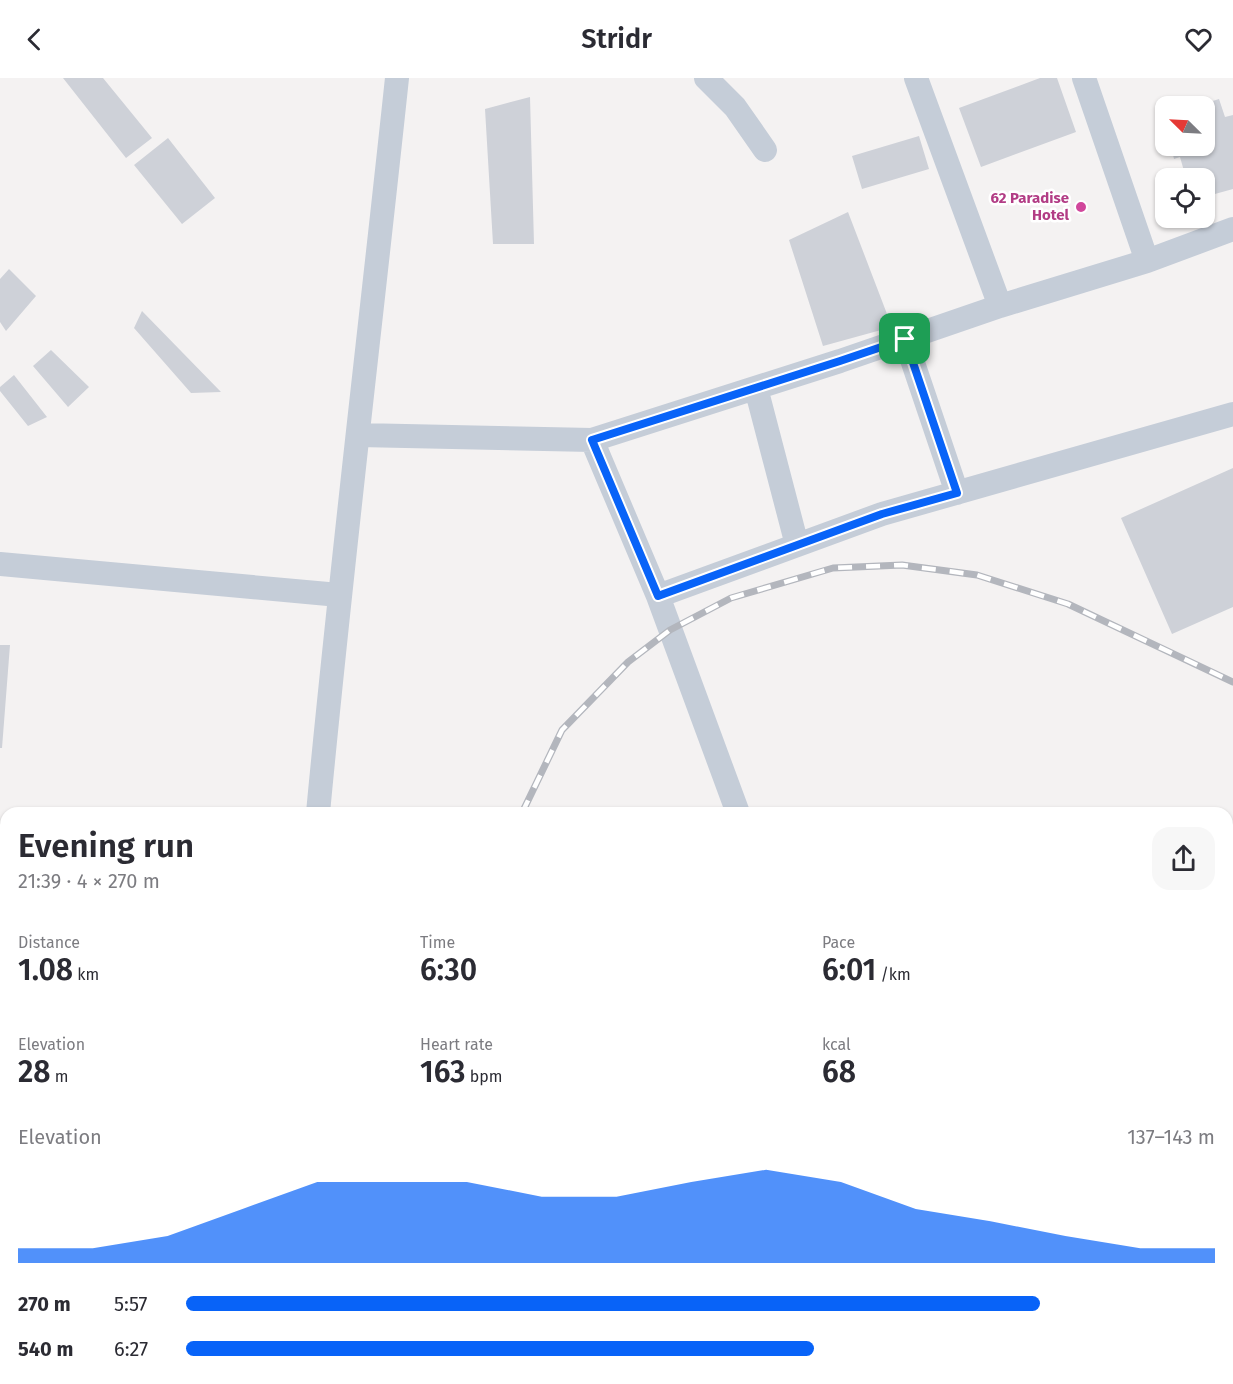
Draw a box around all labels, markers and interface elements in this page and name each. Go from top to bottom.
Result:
icon: back [18,23,51,56]
text: Stridr [581,23,652,55]
icon: heart [1182,23,1215,56]
north arrow [1155,96,1215,156]
map controls [1155,96,1215,228]
button: locate [1155,168,1215,228]
place label: 62 Paradise Hotel [991,189,1070,224]
marker: 62 Paradise Hotel [1074,200,1088,214]
pin [879,313,930,364]
icon: arrive [888,322,921,355]
text: Evening run [18,826,194,866]
button: share [1152,827,1215,890]
text: 21:39 · 4 × 270 m [18,869,160,893]
text: Distance [18,933,80,952]
text: Time [420,933,455,952]
text: Pace [822,933,855,952]
text: 1.08 [18,952,73,988]
text: 6:30 [420,952,477,988]
text: 6:01 [822,952,876,988]
text: km [73,965,99,984]
text: /km [876,965,911,984]
text: Elevation [18,1035,85,1054]
text: Heart rate [420,1035,493,1054]
text: kcal [822,1035,851,1054]
text: 28 [18,1054,51,1090]
text: 163 [420,1054,466,1090]
text: 68 [822,1054,856,1090]
text: m [51,1067,69,1086]
text: bpm [466,1067,502,1086]
text: Elevation [18,1125,102,1149]
text: 137–143 m [1127,1125,1215,1149]
text: 270 m [18,1292,71,1316]
text: 5:57 [114,1292,147,1316]
text: 540 m [18,1337,73,1361]
text: 6:27 [114,1337,148,1361]

